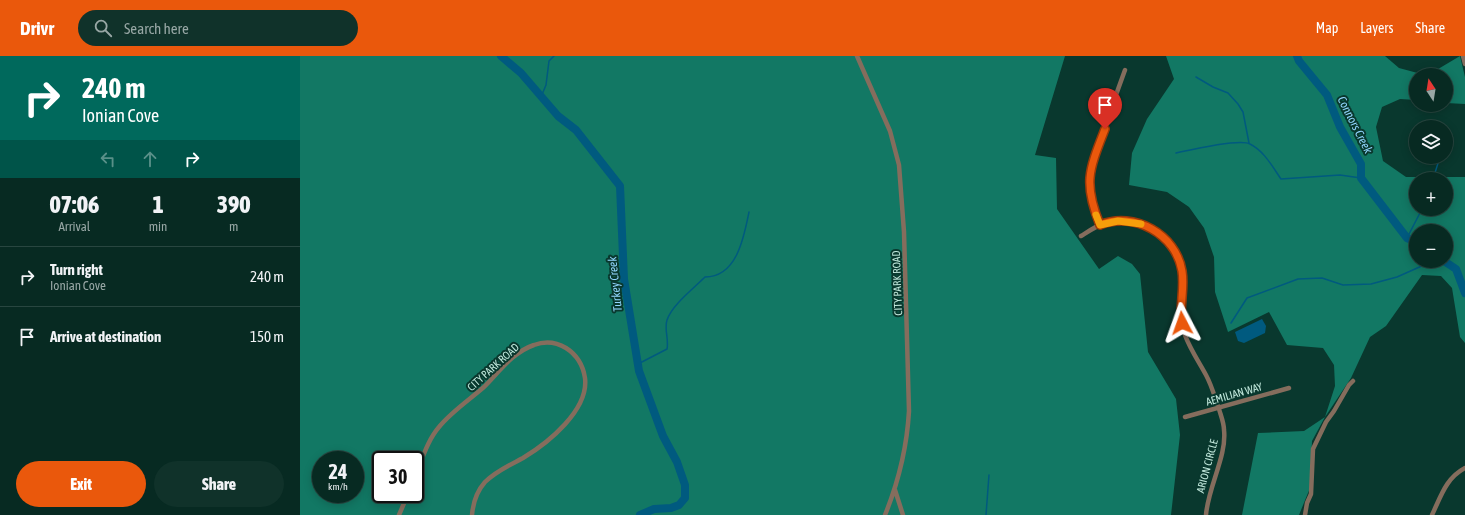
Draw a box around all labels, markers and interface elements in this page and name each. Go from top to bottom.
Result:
search box [78,10,358,46]
text: Drivr [20,17,54,39]
icon: search [92,17,114,39]
text: Search here [124,20,189,37]
text: Map [1316,20,1338,36]
text: Layers [1360,20,1393,36]
text: Share [1415,20,1445,36]
north arrow [1409,68,1453,112]
map controls [1409,68,1453,268]
icon: right [16,72,68,124]
text: 240 m [82,72,145,104]
pin [1088,88,1122,129]
icon: arrive [1094,94,1116,116]
water label: Connors Creek [1335,94,1376,157]
text: Ionian Cove [82,105,159,126]
button: layers [1409,120,1453,164]
icon: left [97,148,119,170]
icon: ahead [139,148,161,170]
icon: right [181,148,203,170]
button: + [1409,172,1453,216]
text: 07:06 [49,191,99,218]
text: 1 [152,191,164,218]
text: 390 [217,191,251,218]
text: Arrival [58,219,90,234]
text: min [149,219,167,234]
text: m [229,219,238,234]
button: − [1409,224,1453,268]
street label: CITY PARK ROAD [890,250,904,316]
water label: Turkey Creek [605,255,625,312]
text: Turn right [50,261,103,278]
icon: right [16,266,38,288]
text: 240 m [250,268,284,285]
text: Ionian Cove [50,278,106,293]
position arrow [1161,302,1203,344]
icon: arrive [16,326,38,348]
text: Arrive at destination [50,328,161,345]
text: 150 m [250,328,284,345]
street label: CITY PARK ROAD [465,341,521,393]
street label: AEMILIAN WAY [1204,380,1264,408]
street label: ARION CIRCLE [1194,438,1220,494]
speed limit sign: 30 [372,451,424,503]
text: 24 [329,460,347,483]
button: Exit [16,461,146,507]
button: Share [154,461,284,507]
text: km/h [328,481,348,492]

